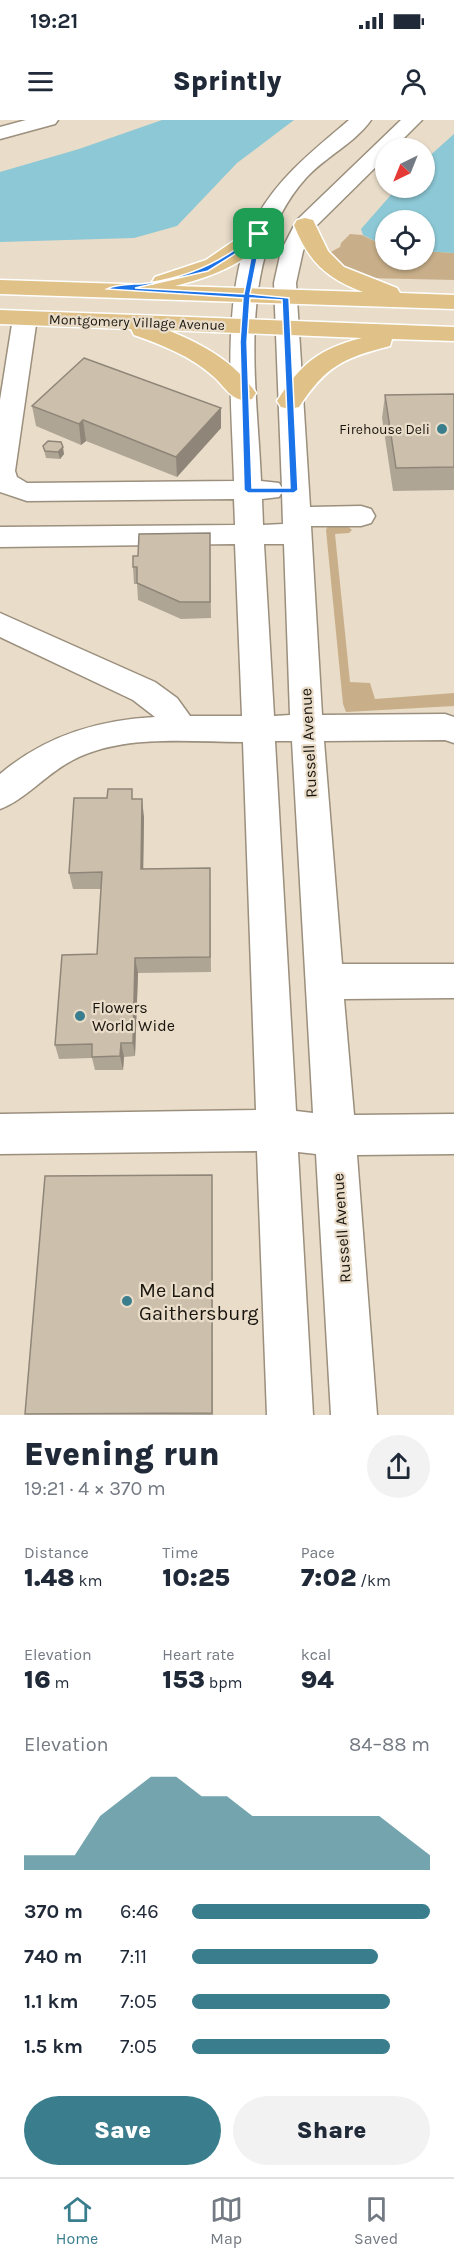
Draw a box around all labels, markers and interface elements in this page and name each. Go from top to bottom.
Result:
text: 19:21 [30,8,78,34]
icon: menu [24,65,57,98]
text: Sprintly [173,65,281,97]
icon: person [397,65,430,98]
north arrow [375,138,435,198]
map controls [375,138,435,270]
pin [233,208,284,259]
button: locate [375,210,435,270]
icon: arrive [242,217,275,250]
street label: Montgomery Village Avenue [49,311,225,334]
place label: Firehouse Deli [339,421,430,438]
marker: Firehouse Deli [435,422,449,436]
street label: Russell Avenue [296,688,321,798]
place label: Flowers World Wide [92,998,175,1035]
marker: Flowers World Wide [73,1009,87,1023]
street label: Russell Avenue [328,1172,355,1283]
place label: Me Land Gaithersburg [139,1279,259,1325]
marker: Me Land Gaithersburg [120,1294,134,1308]
text: Evening run [24,1435,220,1473]
button: share [367,1435,430,1498]
text: 19:21 · 4 × 370 m [24,1477,166,1500]
text: Distance [24,1543,89,1562]
text: Time [162,1543,198,1562]
text: Pace [301,1543,335,1562]
text: 1.48 [24,1562,75,1593]
text: 10:25 [162,1562,230,1593]
text: 7:02 [301,1562,356,1593]
text: km [75,1571,103,1590]
text: /km [356,1571,391,1590]
text: Elevation [24,1645,92,1664]
text: Heart rate [162,1645,234,1664]
text: kcal [301,1645,331,1664]
text: 16 [24,1664,51,1695]
text: 153 [162,1664,205,1695]
text: 94 [301,1664,334,1695]
text: m [51,1673,69,1692]
text: bpm [205,1673,243,1692]
text: Elevation [24,1733,109,1756]
text: 84–88 m [349,1733,430,1756]
text: 370 m [24,1900,83,1923]
text: 6:46 [120,1900,159,1923]
text: 740 m [24,1945,83,1968]
text: 7:11 [120,1945,147,1968]
text: 1.1 km [24,1990,78,2013]
text: 7:05 [120,1990,157,2013]
text: 1.5 km [24,2035,83,2058]
text: 7:05 [120,2035,157,2058]
button: Save [24,2096,221,2165]
button: Share [233,2096,430,2165]
tab: Home [56,2193,98,2248]
tab: Map [210,2193,243,2248]
tab: Saved [354,2193,398,2248]

